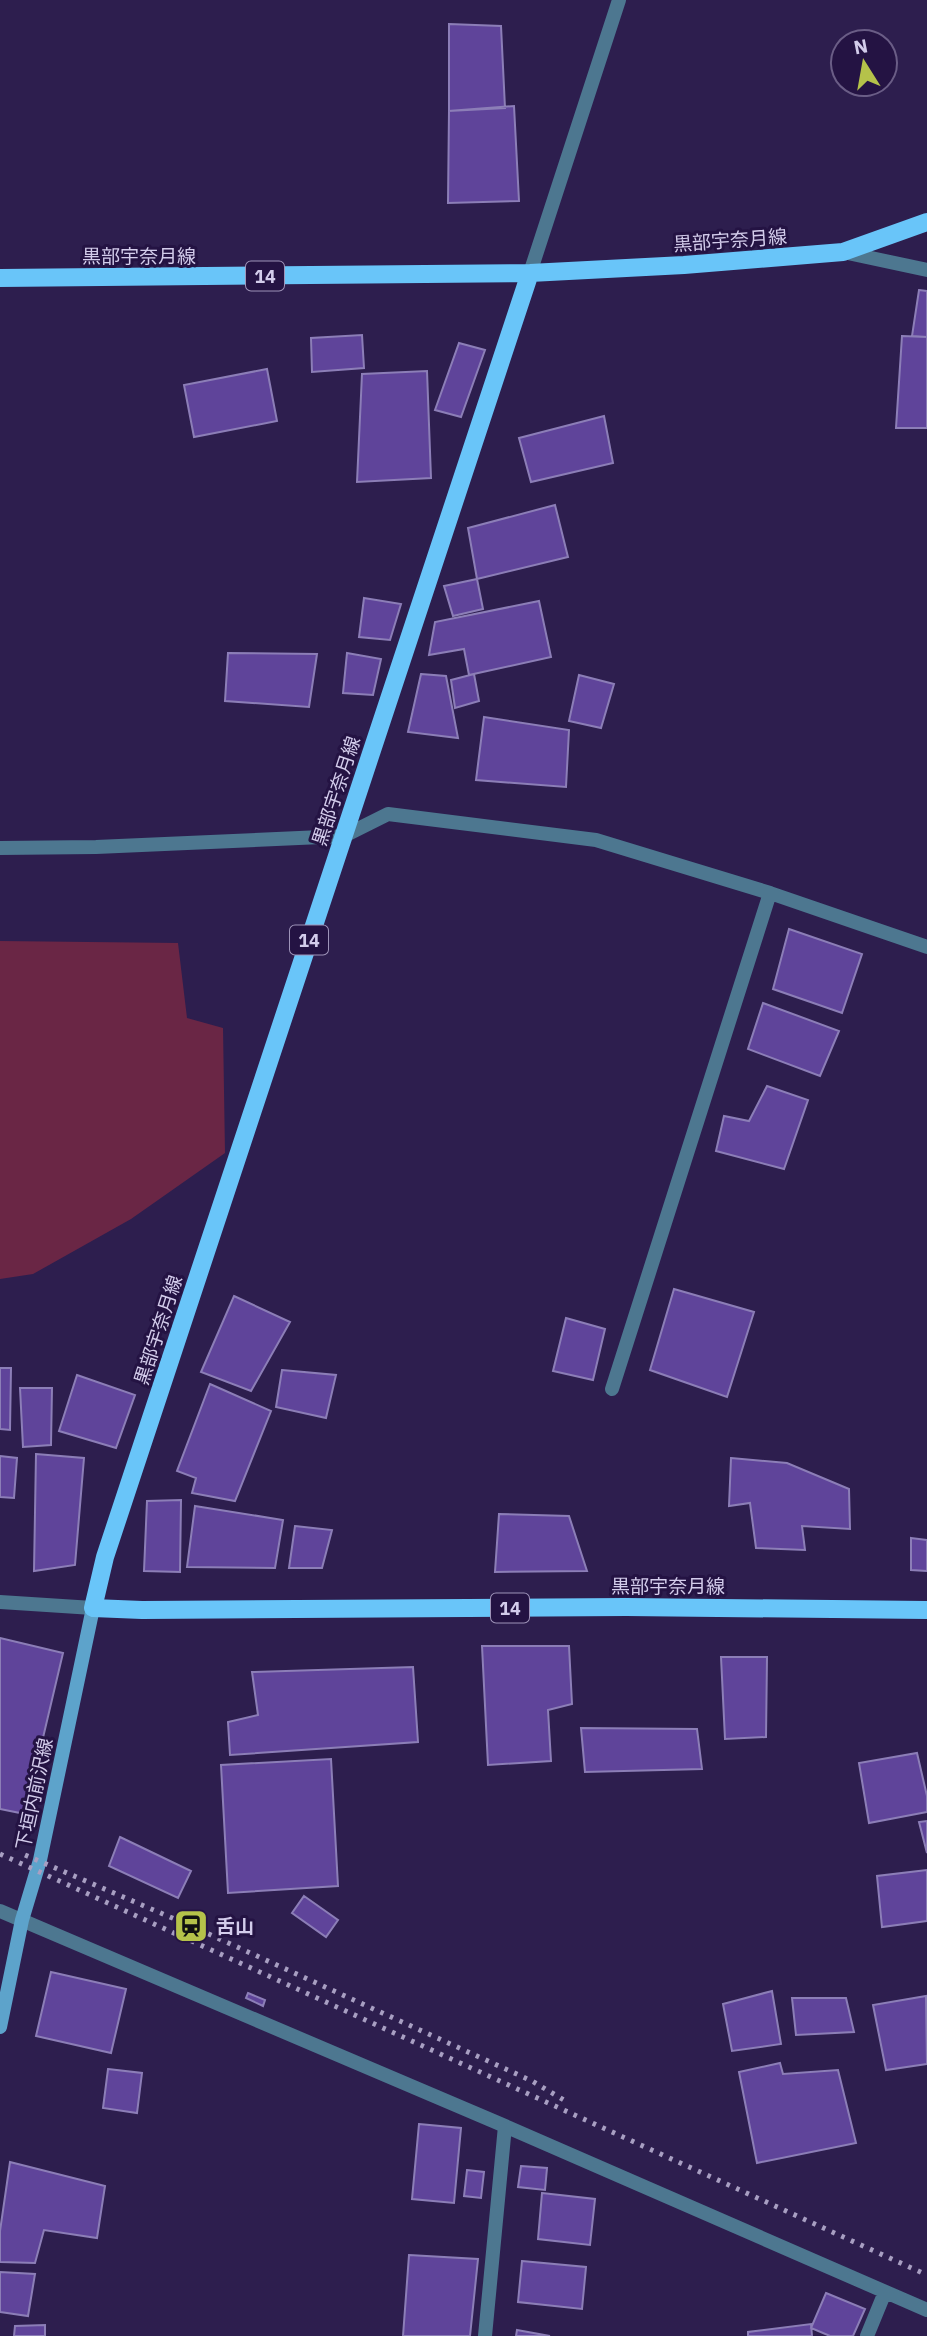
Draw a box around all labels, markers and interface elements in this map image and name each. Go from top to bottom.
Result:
north arrow [829,28,899,98]
text: N [852,33,870,59]
street label: 黒部宇奈月線 [672,224,788,256]
street label: 黒部宇奈月線 [82,244,196,268]
road number: 14 [246,262,284,290]
street label: 黒部宇奈月線 [307,733,365,849]
road number: 14 [290,925,328,954]
street label: 黒部宇奈月線 [129,1272,187,1388]
street label: 黒部宇奈月線 [611,1574,725,1598]
road number: 14 [491,1594,529,1623]
street label: 下垣内前沢線 [10,1736,58,1852]
station icon: 舌山 [172,1907,210,1945]
place label: 舌山 [216,1914,254,1938]

